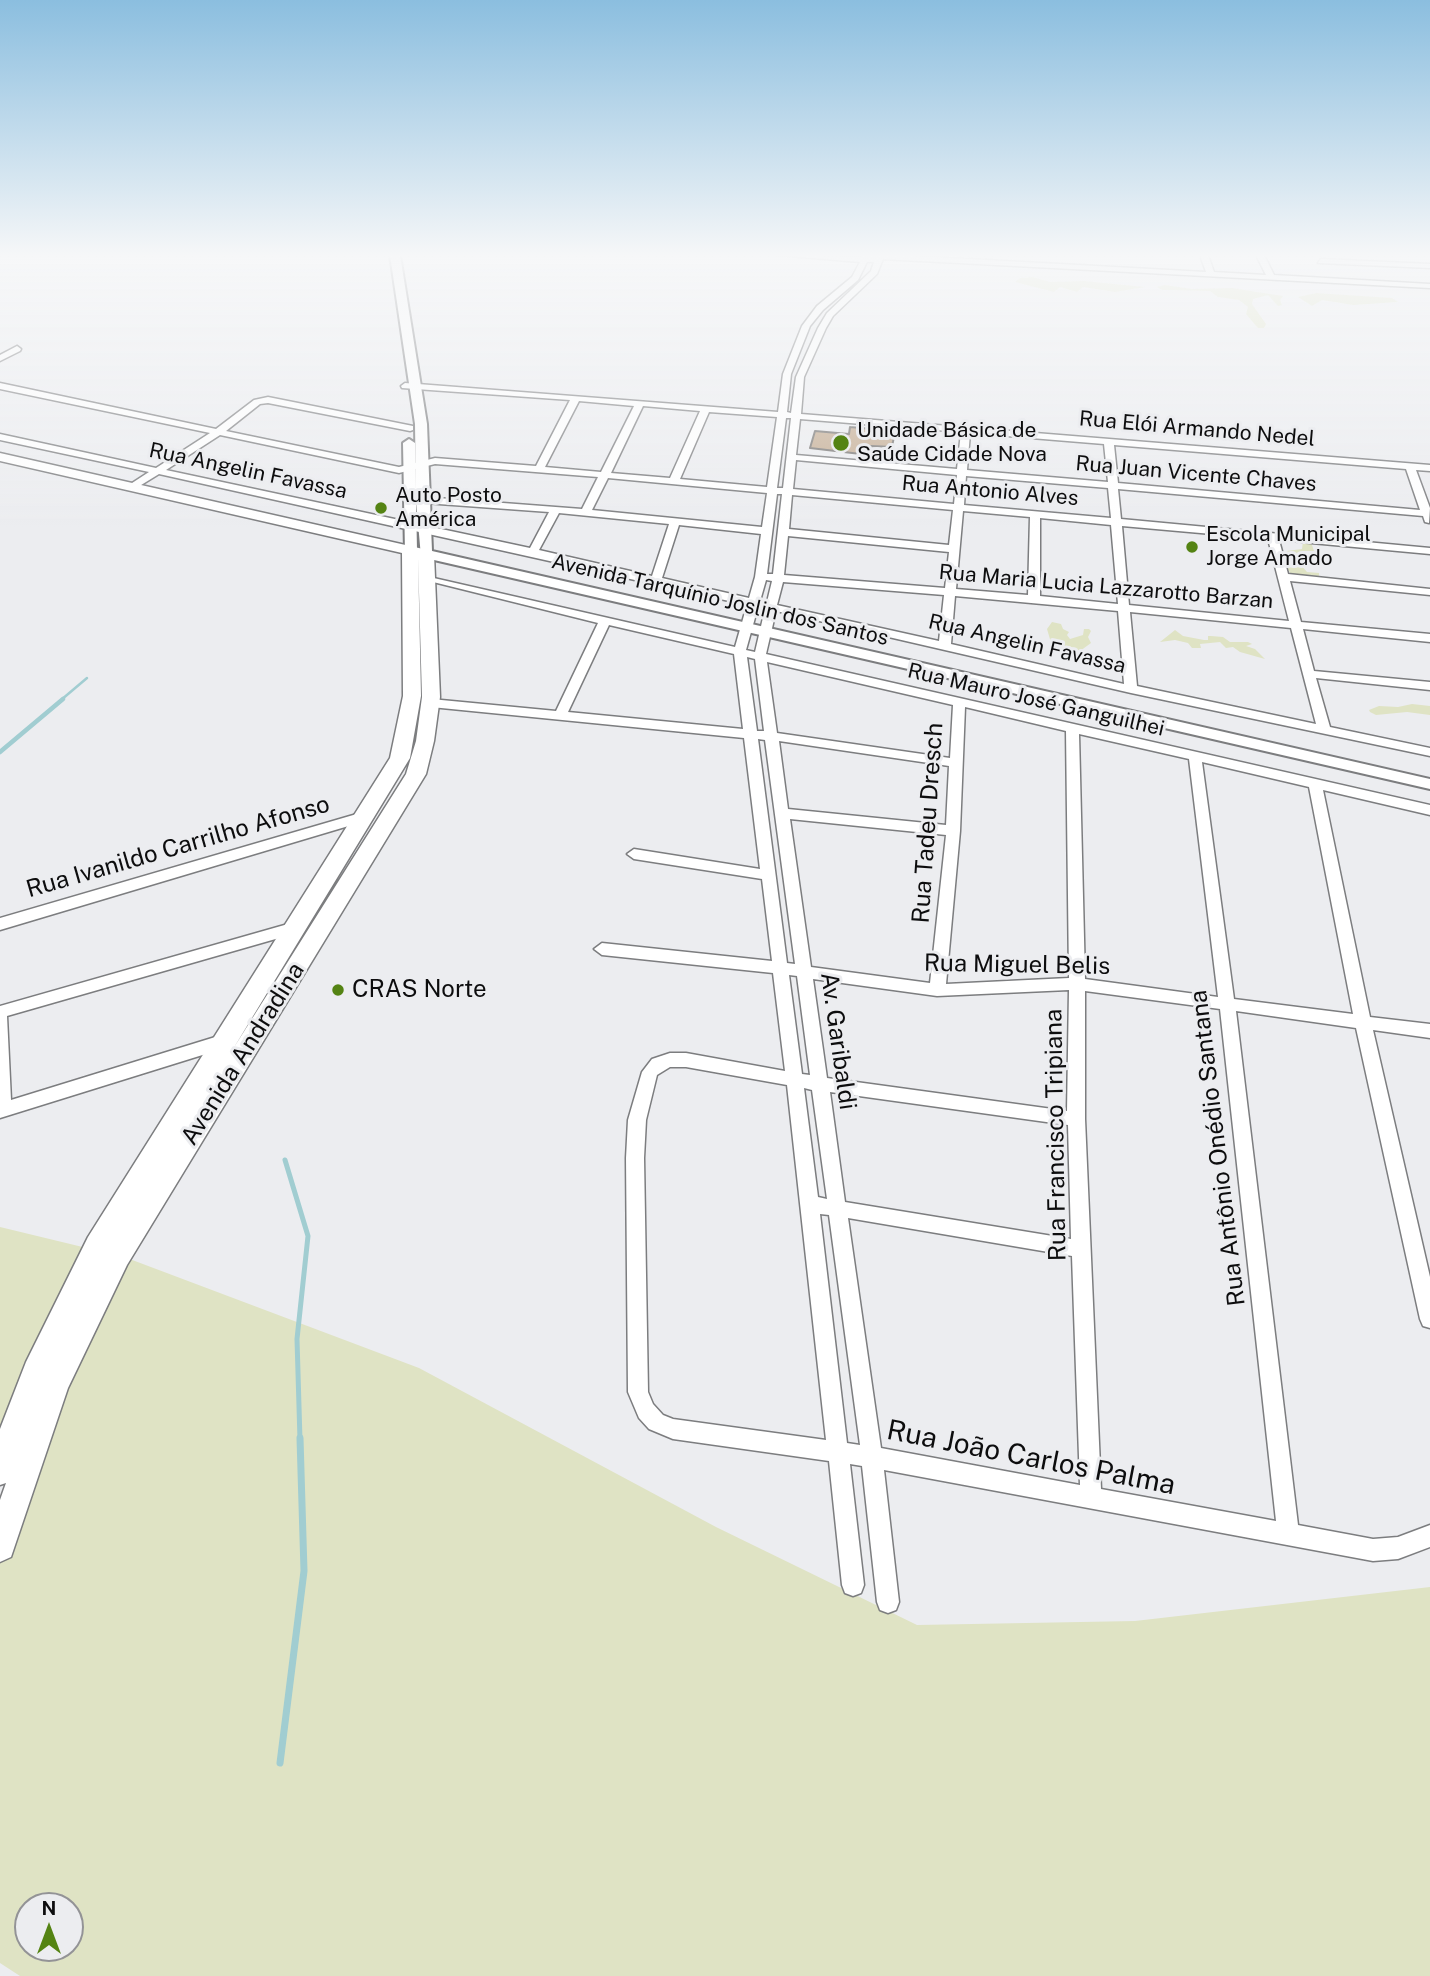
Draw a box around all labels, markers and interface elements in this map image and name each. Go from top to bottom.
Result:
street label: Rua Elói Armando Nedel [1078,406,1316,452]
place label: Unidade Básica de Saúde Cidade Nova [857,418,1047,468]
marker: Unidade Básica de Saúde Cidade Nova [831,433,851,453]
street label: Rua Angelin Favassa [147,438,349,504]
street label: Rua Juan Vicente Chaves [1074,451,1318,497]
street label: Rua Antonio Alves [901,471,1079,511]
place label: Auto Posto América [395,483,502,533]
marker: Auto Posto América [373,500,389,516]
place label: Escola Municipal Jorge Amado [1206,522,1371,572]
marker: Escola Municipal Jorge Amado [1184,539,1200,555]
street label: Avenida Tarquínio Joslin dos Santos [549,549,891,651]
street label: Rua Maria Lucia Lazzarotto Barzan [938,560,1274,614]
street label: Rua Angelin Favassa [926,609,1128,679]
street label: Rua Mauro José Ganguilhei [905,658,1167,742]
street label: Rua Tadeu Dresch [907,722,949,924]
street label: Rua Ivanildo Carrilho Afonso [23,790,333,904]
street label: Rua Miguel Belis [924,949,1110,981]
street label: Avenida Andradina [175,958,311,1150]
street label: Av. Garibaldi [814,970,862,1112]
place label: CRAS Norte [352,976,487,1004]
marker: CRAS Norte [330,982,346,998]
street label: Rua Antônio Onédio Santana [1184,988,1252,1308]
street label: Rua Francisco Tripiana [1039,1009,1073,1261]
street label: Rua João Carlos Palma [884,1414,1178,1502]
north arrow [14,1892,84,1962]
text: N [42,1897,56,1919]

